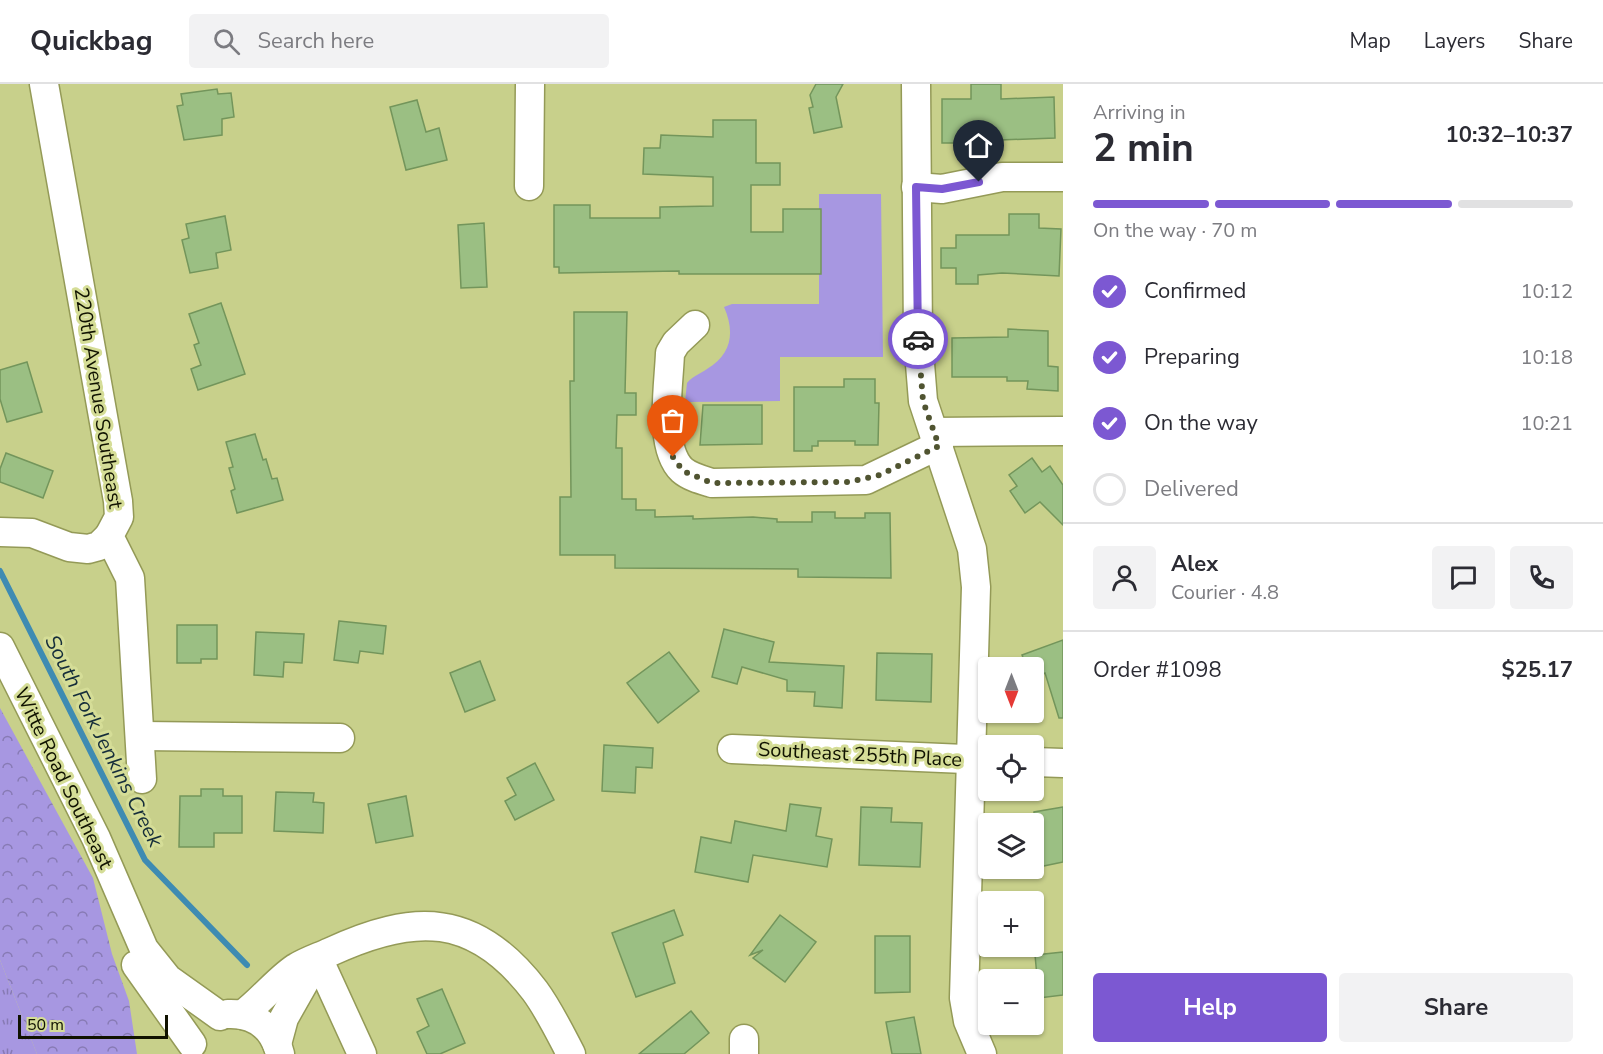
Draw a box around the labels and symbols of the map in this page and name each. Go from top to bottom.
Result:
pin [953,120,1004,182]
street label: 220th Avenue Southeast [68,286,129,512]
courier [888,309,948,369]
pin [647,395,698,457]
water label: South Fork Jenkins Creek [38,630,170,852]
north arrow [978,657,1044,723]
street label: Witte Road Southeast [8,683,120,874]
street label: Southeast 255th Place [757,736,963,773]
scale bar [18,1012,168,1040]

